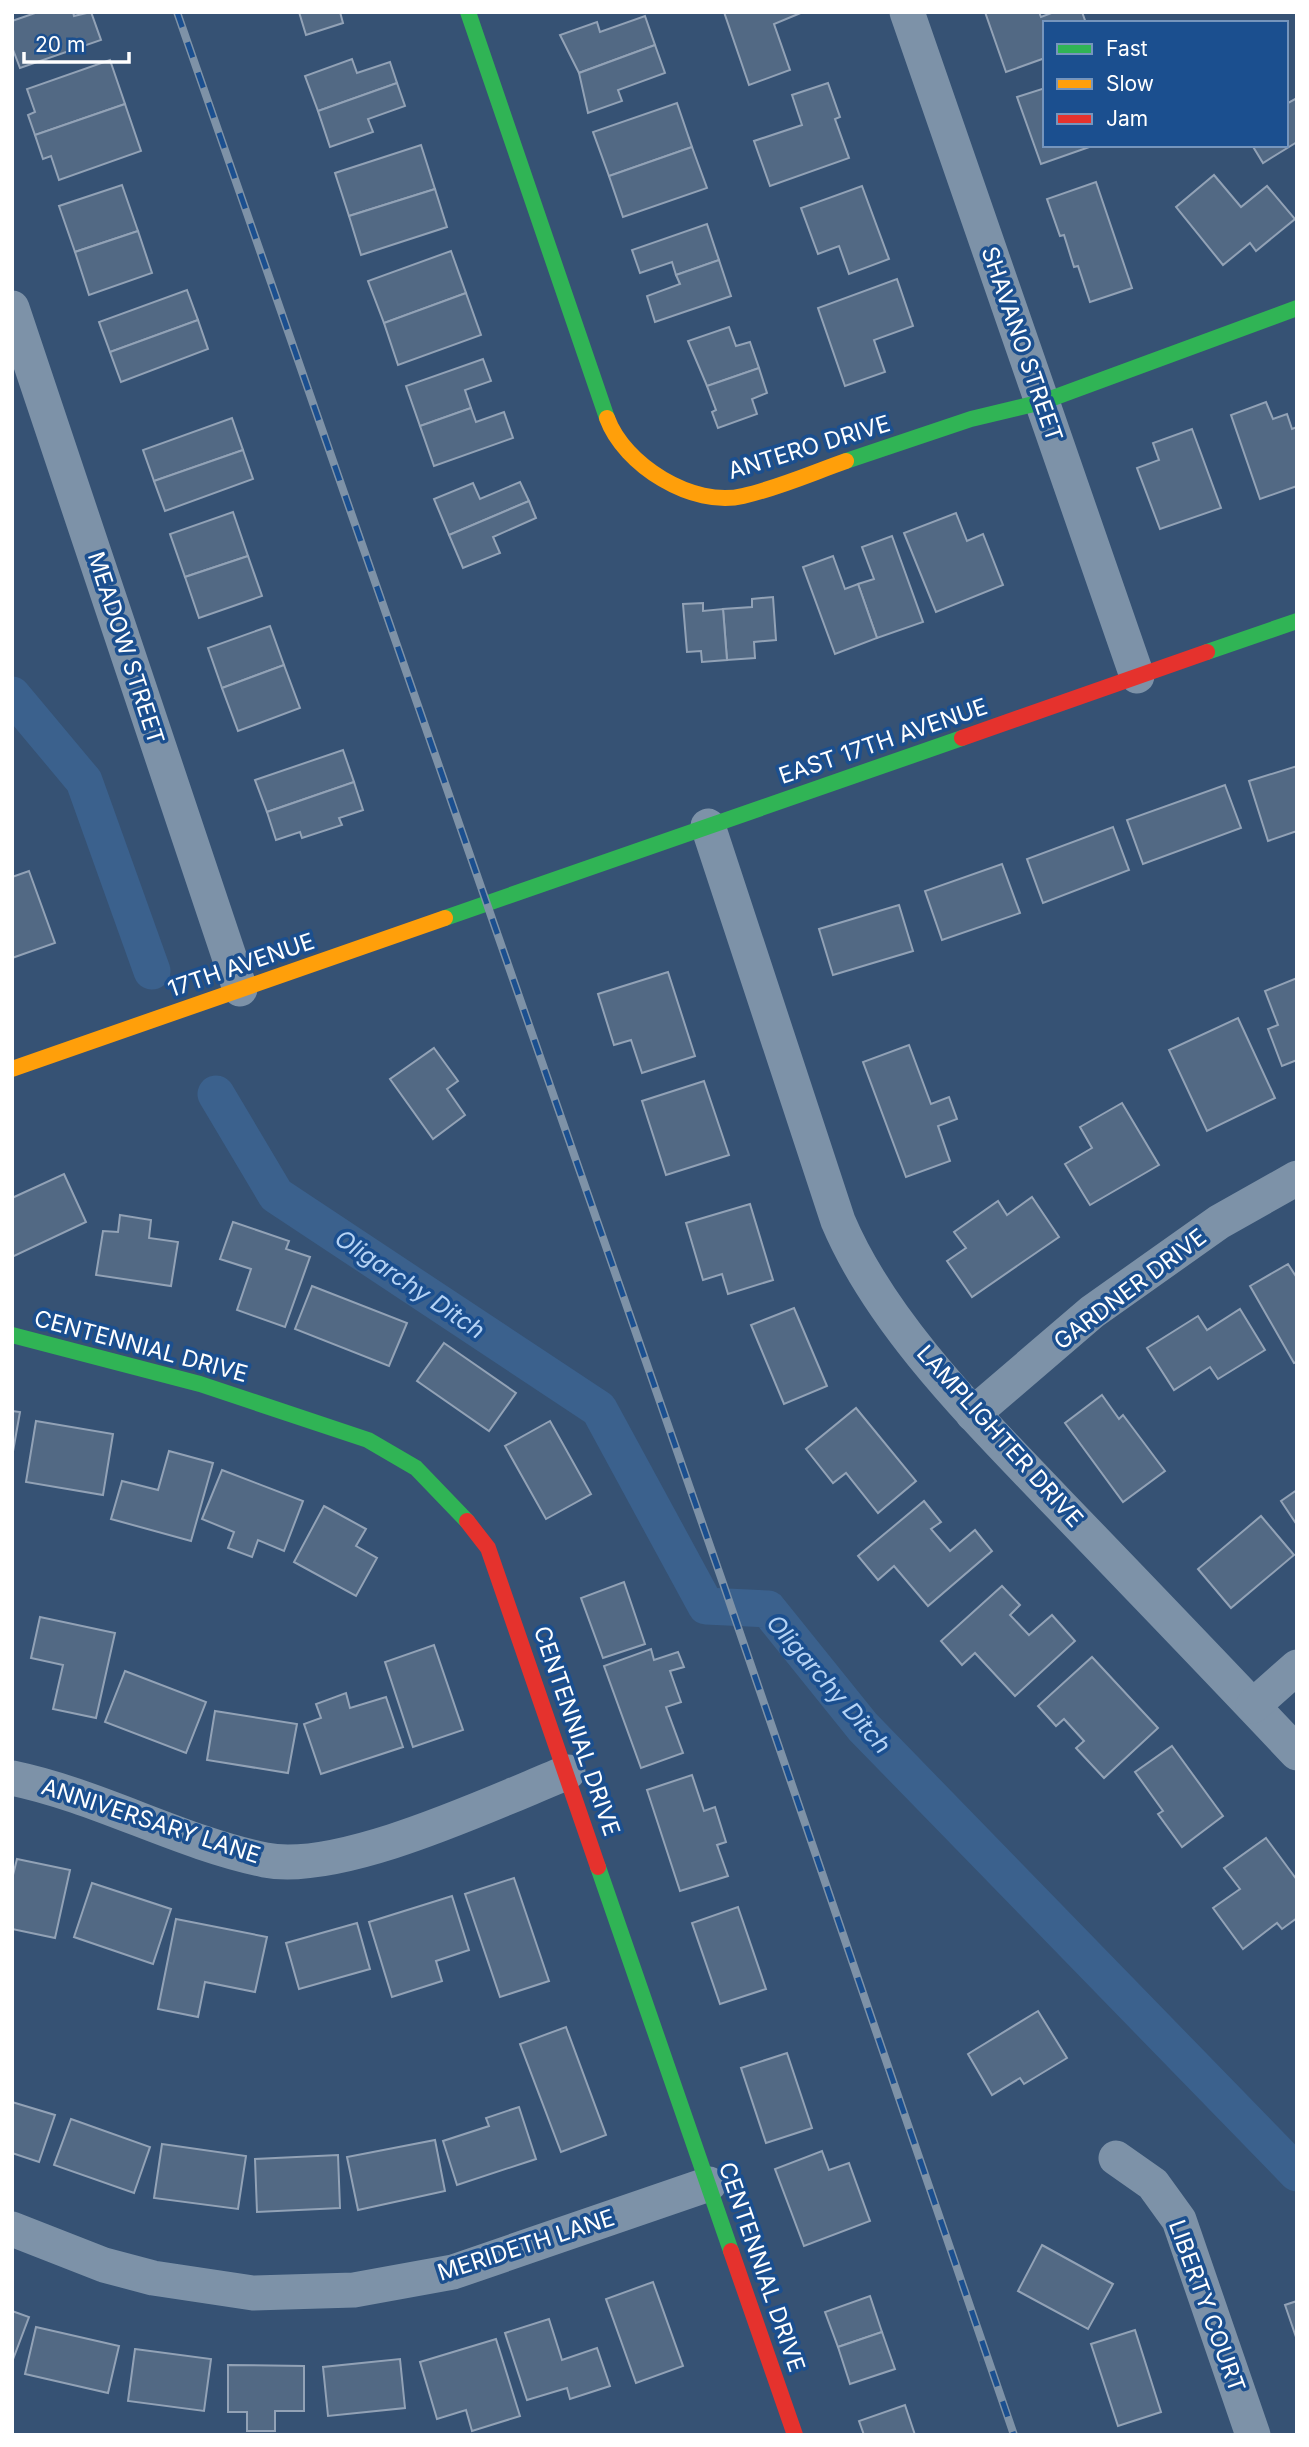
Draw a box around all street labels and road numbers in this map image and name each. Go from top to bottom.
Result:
street label: SHAVANO STREET [975,243,1069,445]
street label: ANTERO DRIVE [725,409,893,485]
street label: MEADOW STREET [82,548,170,748]
street label: EAST 17TH AVENUE [775,692,991,790]
street label: 17TH AVENUE [164,927,318,1003]
street label: GARDNER DRIVE [1048,1223,1212,1355]
street label: CENTENNIAL DRIVE [31,1304,251,1388]
street label: LAMPLIGHTER DRIVE [911,1339,1089,1533]
street label: CENTENNIAL DRIVE [528,1622,626,1840]
street label: ANNIVERSARY LANE [38,1772,264,1870]
street label: CENTENNIAL DRIVE [713,2158,811,2376]
street label: MERIDETH LANE [434,2203,618,2287]
street label: LIBERTY COURT [1163,2216,1251,2396]

